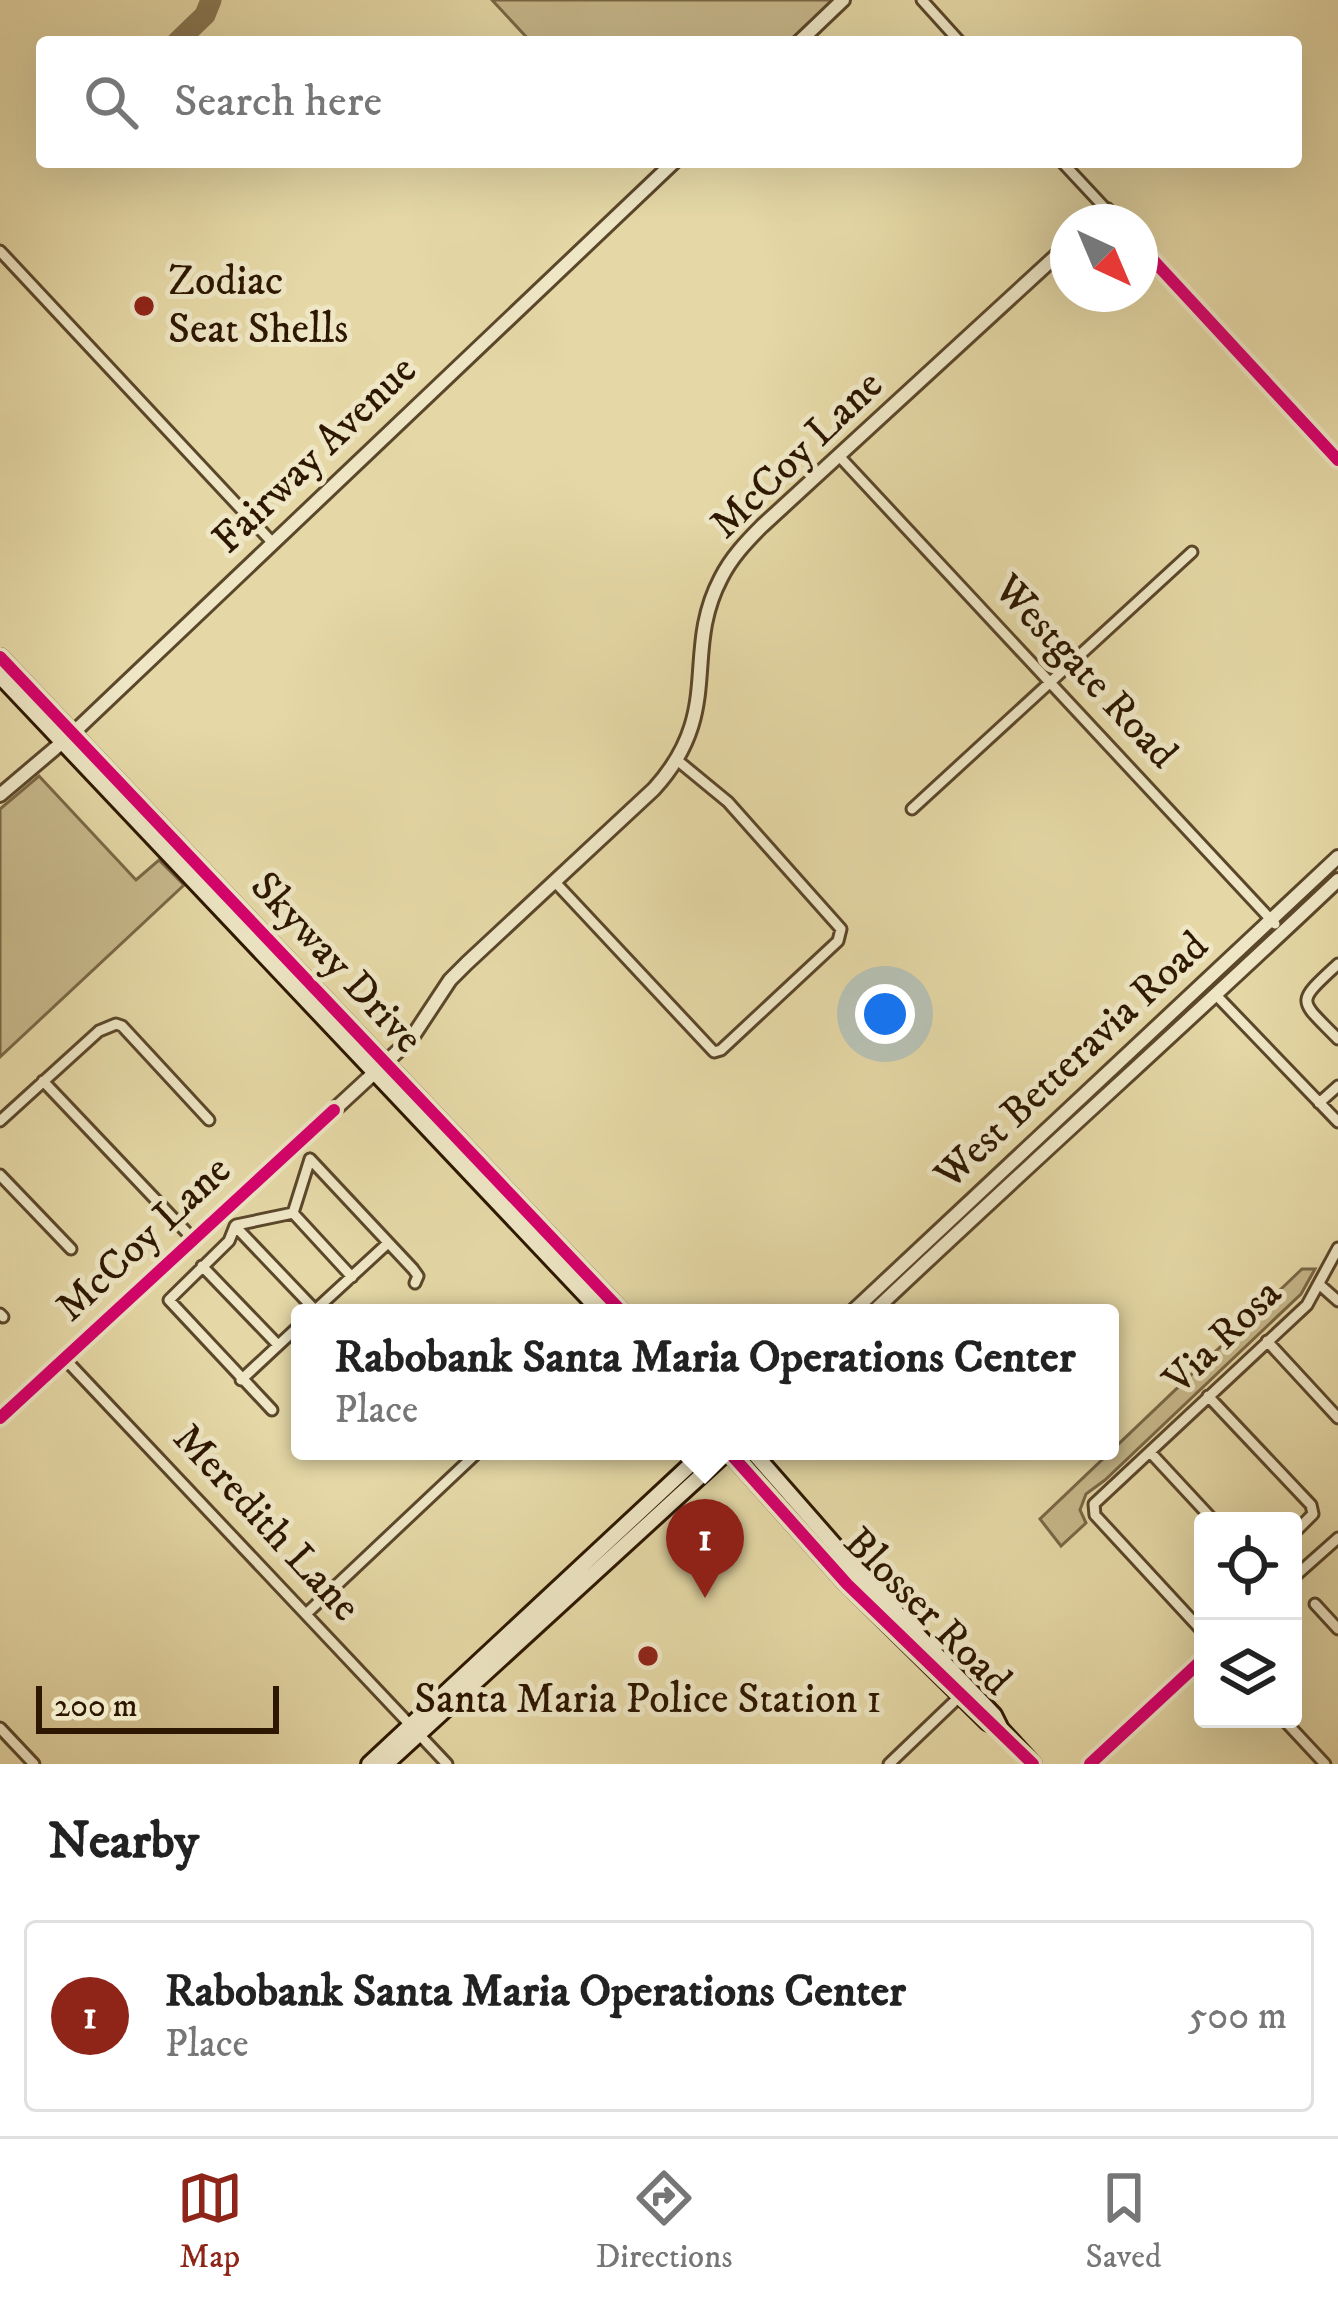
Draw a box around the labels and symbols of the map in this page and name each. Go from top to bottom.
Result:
north arrow [1050,204,1158,312]
place label: Zodiac Seat Shells [168,256,348,356]
marker: Zodiac Seat Shells [131,293,157,319]
street label: Fairway Avenue [202,345,428,565]
street label: McCoy Lane [700,360,894,550]
street label: Westgate Road [981,563,1188,780]
street label: Skyway Drive [239,861,433,1065]
street label: West Betteravia Road [924,921,1220,1202]
your location [855,984,915,1044]
street label: McCoy Lane [46,1145,242,1333]
street label: Via Rosa [1152,1268,1293,1406]
street label: Meredith Lane [161,1413,371,1633]
pin: 1 [666,1499,744,1598]
street label: Blosser Road [832,1517,1022,1707]
marker: Santa Maria Police Station 1 [635,1643,661,1669]
place label: Santa Maria Police Station 1 [414,1674,882,1726]
scale bar [36,1680,279,1733]

